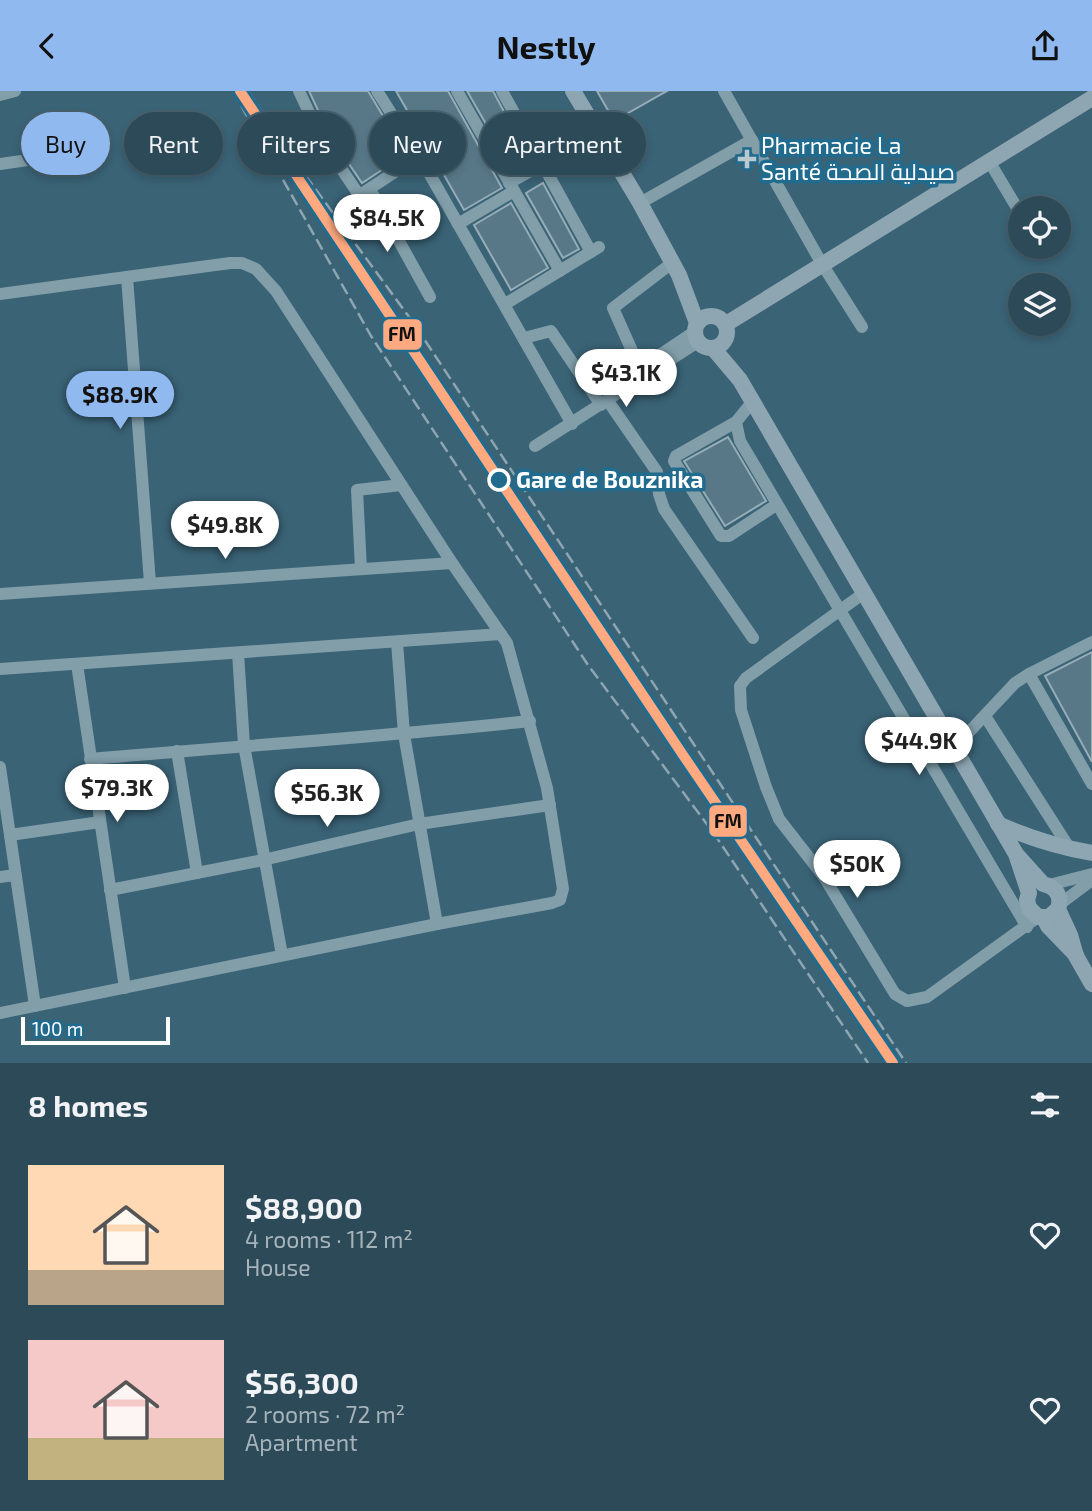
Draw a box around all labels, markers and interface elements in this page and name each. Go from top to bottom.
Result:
icon: back [28,27,66,65]
text: Nestly [496,27,596,65]
icon: share [1026,27,1064,65]
chip: Buy [21,112,110,175]
chip: Rent [124,112,223,175]
chip: Filters [237,112,355,175]
chip: New [369,112,466,175]
chip: Apartment [480,112,646,175]
place label: Pharmacie La Santé صيدلية الصحة [761,131,955,185]
marker: Pharmacie La Santé صيدلية الصحة [739,151,755,167]
pin: $84.5K [330,195,444,254]
map controls [1008,196,1071,336]
button: locate [1008,196,1071,259]
text: $84.5K [349,203,425,231]
button: layers [1008,273,1071,336]
line badge: FM [382,318,423,351]
text: FM [388,322,416,345]
pin: $43.1K [569,349,683,409]
text: $43.1K [591,358,661,386]
pin: $88.9K [63,371,177,431]
text: $88.9K [82,380,158,408]
place label: Gare de Bouznika [516,465,703,493]
marker: Gare de Bouznika [488,469,510,491]
pin: $49.8K [168,501,282,561]
text: $49.8K [187,510,263,538]
pin: $44.9K [862,717,976,777]
text: $44.9K [881,726,957,754]
pin: $79.3K [60,765,174,824]
pin: $56.3K [270,769,384,829]
text: $79.3K [81,773,153,801]
text: $56.3K [291,778,363,806]
line badge: FM [708,804,748,838]
text: FM [714,809,742,832]
pin: $50K [816,841,898,900]
text: $50K [829,849,885,877]
scale bar [21,1014,170,1046]
text: 100 m [32,1017,83,1040]
icon: filters [1026,1086,1064,1124]
text: 8 homes [28,1087,148,1123]
text: $88,900 [245,1189,363,1225]
icon: home [84,1193,168,1277]
icon: heart [1026,1216,1064,1254]
text: 4 rooms · 112 m² [245,1225,413,1253]
text: House [245,1253,311,1281]
text: $56,300 [245,1364,359,1400]
icon: home [84,1368,168,1452]
icon: heart [1026,1391,1064,1429]
text: 2 rooms · 72 m² [245,1400,405,1428]
text: Apartment [245,1428,358,1456]

